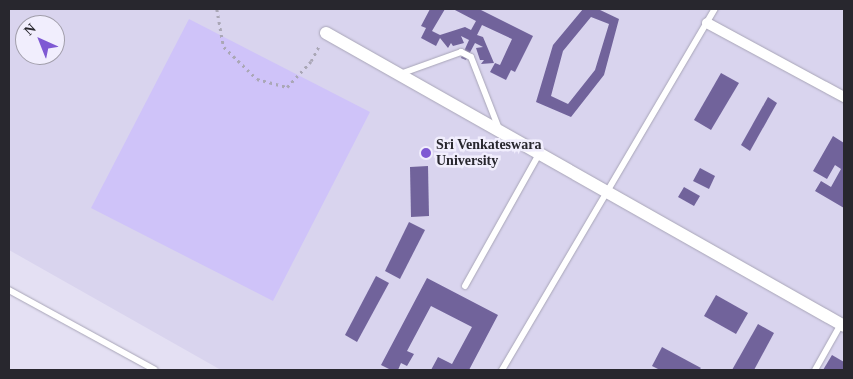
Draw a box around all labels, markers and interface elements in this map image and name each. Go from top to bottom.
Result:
north arrow [15,15,65,65]
text: N [21,21,39,38]
place label: Sri Venkateswara University [436,137,542,170]
marker: Sri Venkateswara University [420,147,432,159]

